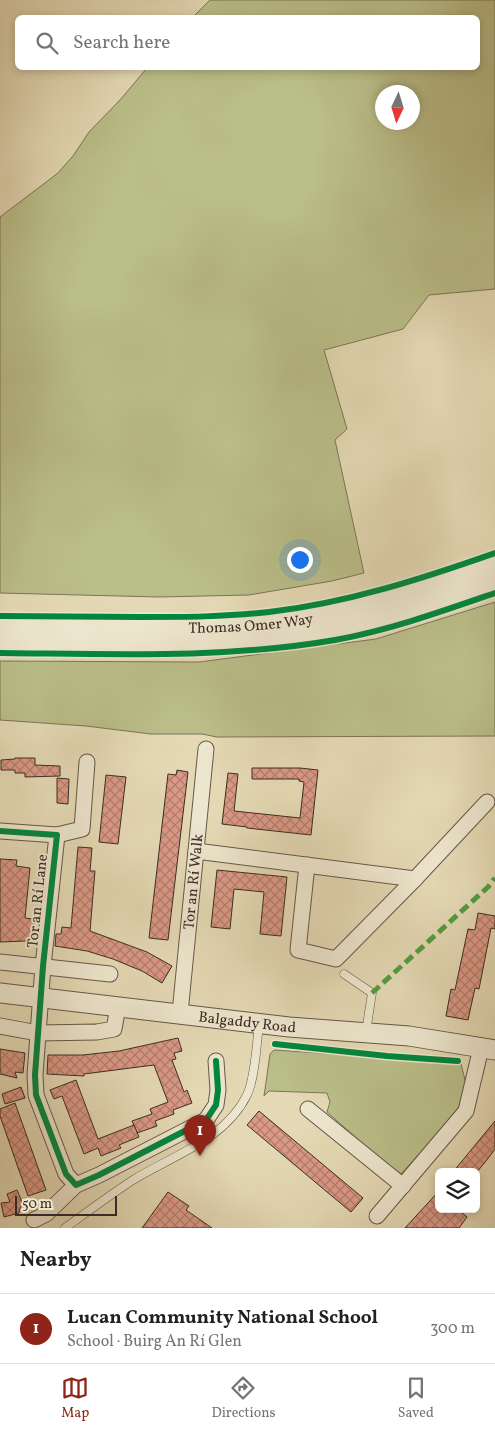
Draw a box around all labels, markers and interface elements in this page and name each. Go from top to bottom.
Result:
search box [15,15,480,70]
icon: search [33,29,61,57]
text: Search here [73,30,170,56]
north arrow [375,85,420,130]
your location [287,547,313,573]
street label: Thomas Omer Way [188,609,315,640]
street label: Tor an Rí Walk [179,833,210,931]
street label: Tor an Rí Lane [23,853,54,949]
street label: Balgaddy Road [197,1007,297,1039]
pin: 1 [184,1115,216,1156]
map controls [435,1168,480,1213]
button: layers [435,1168,480,1213]
scale bar [15,1193,118,1216]
text: 50 m [22,1195,52,1214]
text: Nearby [20,1246,91,1275]
text: Lucan Community National School [67,1305,378,1331]
text: 1 [33,1318,39,1340]
text: 300 m [430,1318,475,1340]
text: School · Buirg An Rí Glen [67,1331,242,1353]
tab: Map [61,1374,89,1423]
tab: Directions [211,1374,276,1423]
tab: Saved [398,1374,434,1423]

